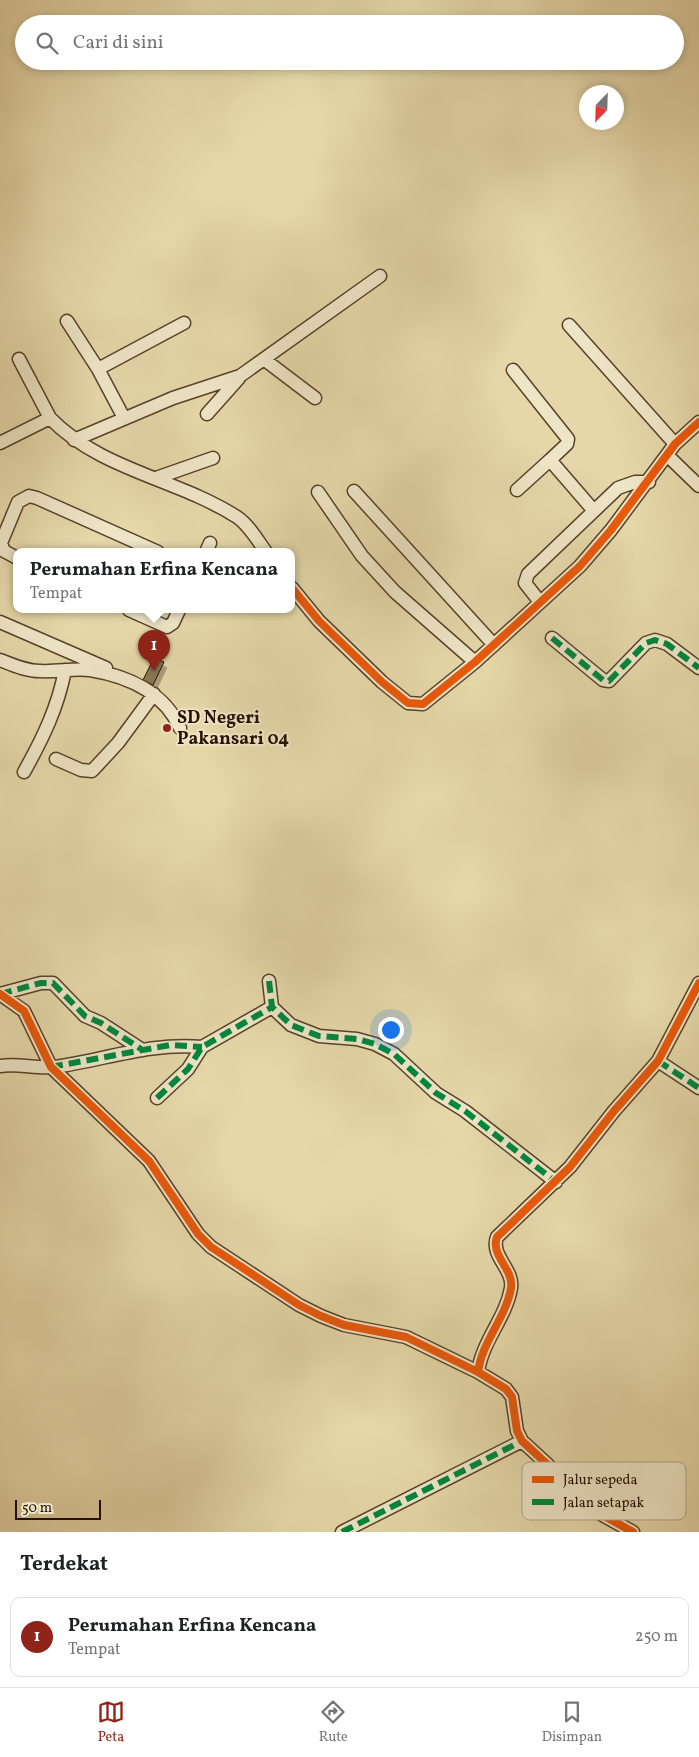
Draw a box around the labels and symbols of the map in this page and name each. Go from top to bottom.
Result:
north arrow [579,85,624,130]
pin: 1 [138,630,170,671]
place label: SD Negeri Pakansari 04 [177,706,289,752]
marker: SD Negeri Pakansari 04 [161,722,173,734]
your location [378,1017,404,1043]
legend [522,1462,686,1520]
text: Jalur sepeda [563,1471,638,1490]
text: Jalan setapak [563,1494,644,1513]
scale bar [15,1497,101,1520]

